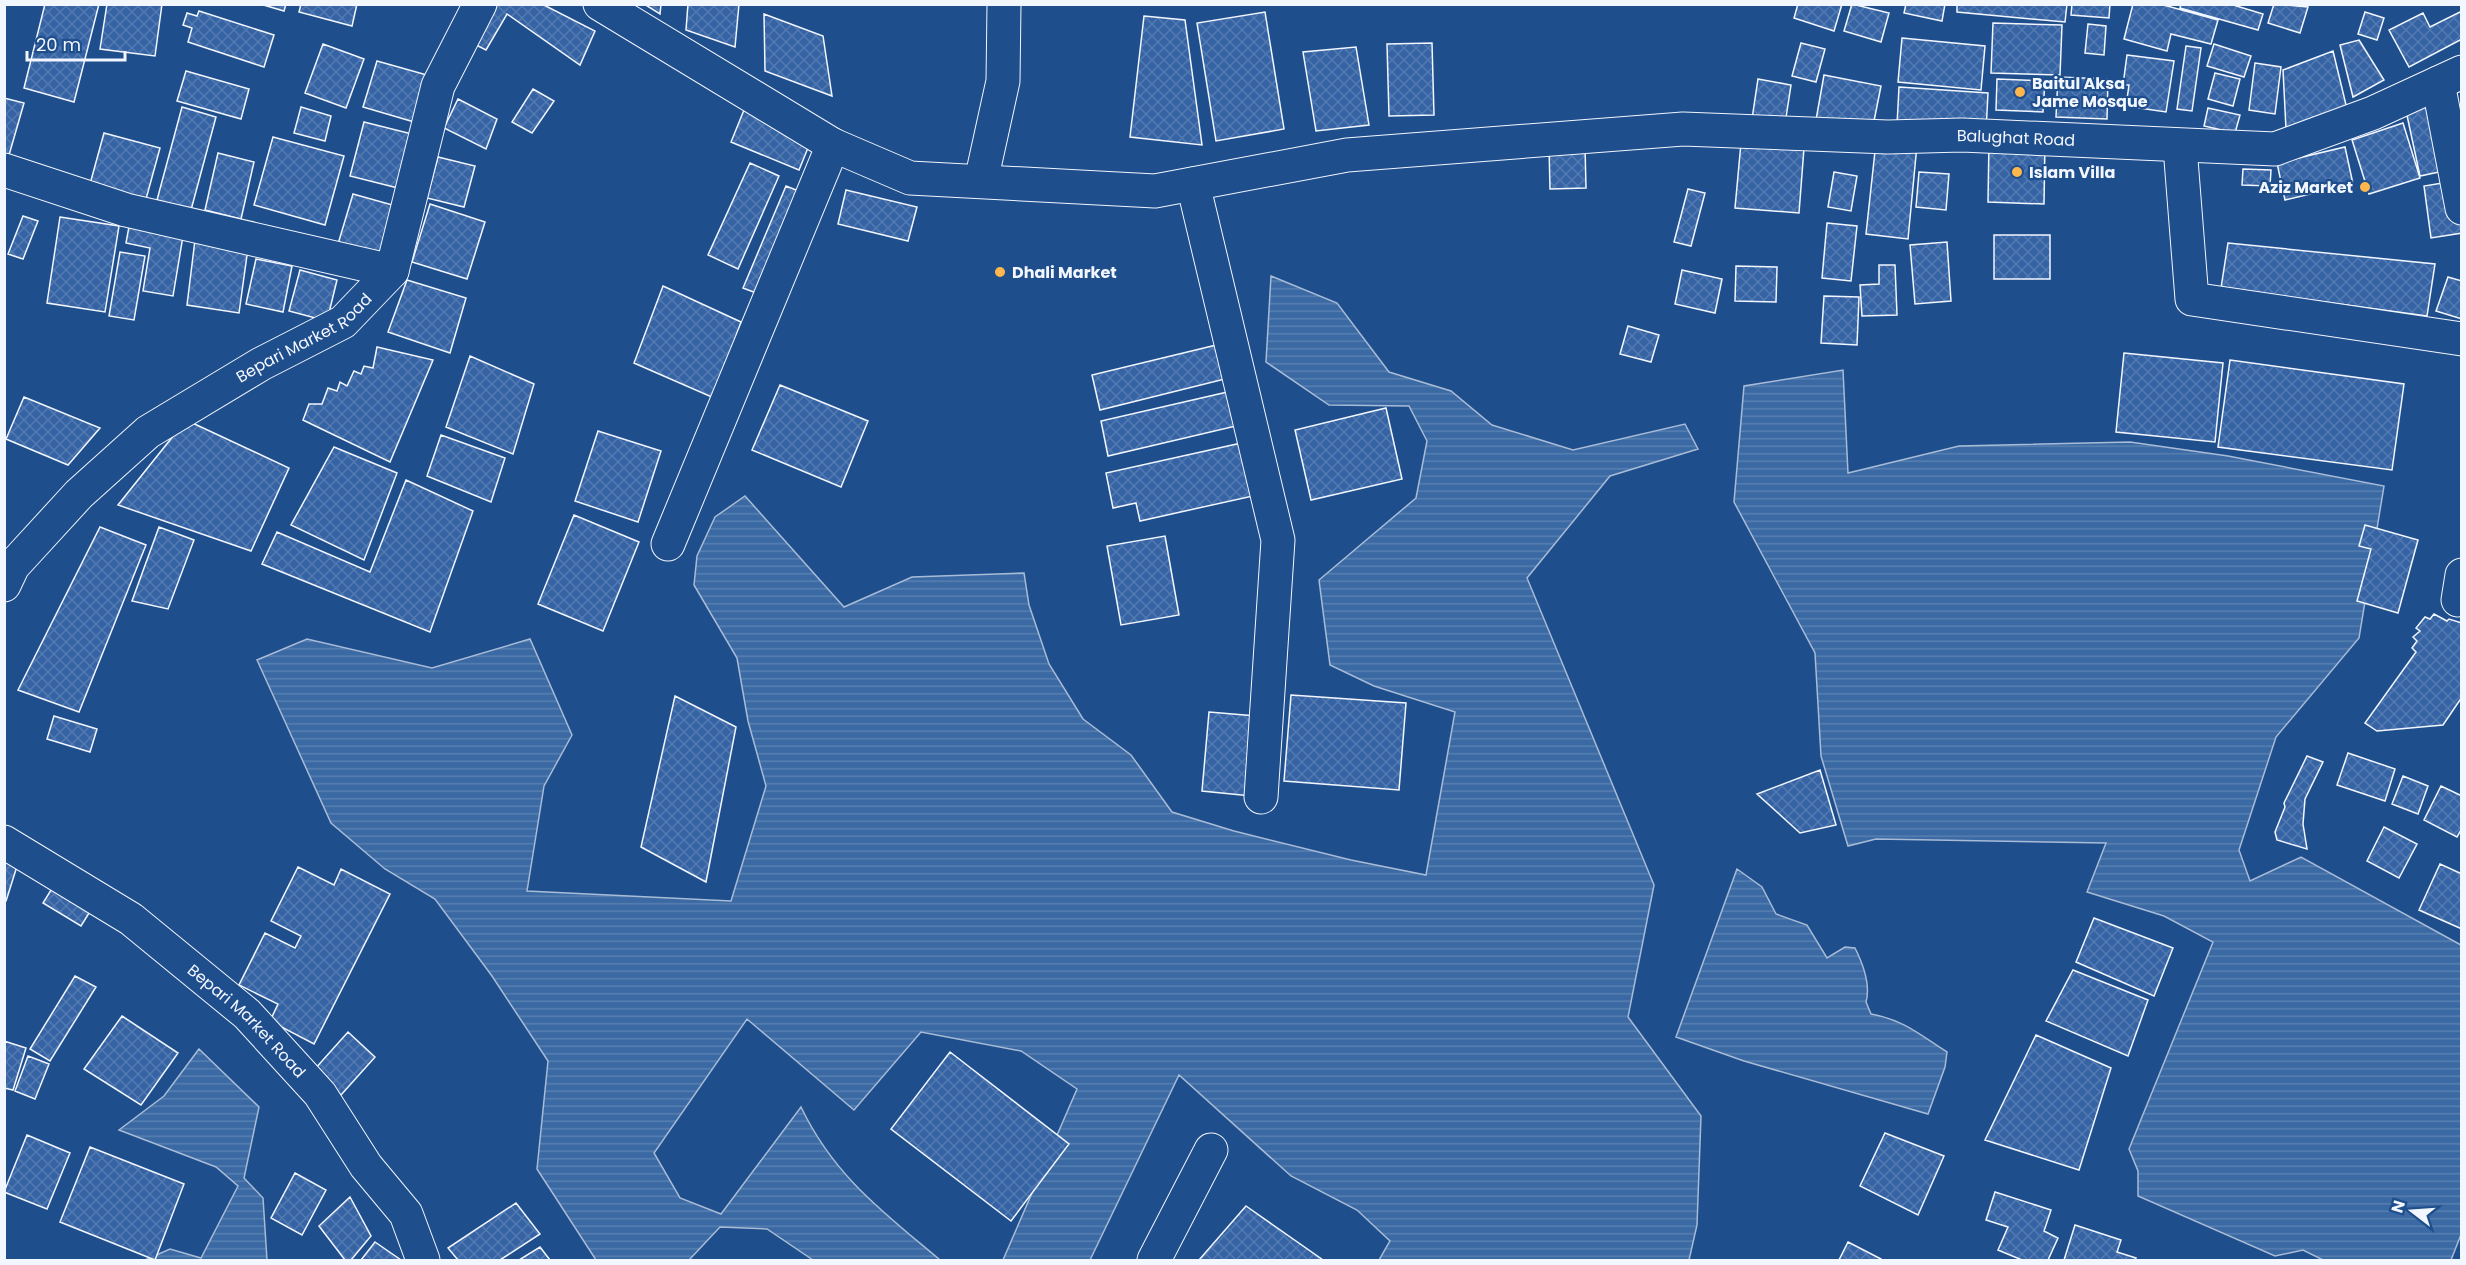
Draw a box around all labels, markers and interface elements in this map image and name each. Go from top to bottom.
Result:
scale bar [27,24,124,62]
text: 20 m [36,32,81,57]
place label: Baitul Aksa Jame Mosque [2032,72,2148,113]
marker: Baitul Aksa Jame Mosque [2013,85,2027,99]
street label: Balughat Road [1956,123,2076,152]
place label: Islam Villa [2029,161,2115,184]
marker: Islam Villa [2010,165,2024,179]
place label: Aziz Market [2259,176,2353,199]
marker: Aziz Market [2358,180,2372,194]
place label: Dhali Market [1012,261,1117,284]
marker: Dhali Market [993,265,1007,279]
street label: Bepari Market Road [232,288,377,388]
street label: Bepari Market Road [183,959,311,1083]
north arrow [2382,1181,2442,1241]
text: N [2385,1198,2411,1216]

